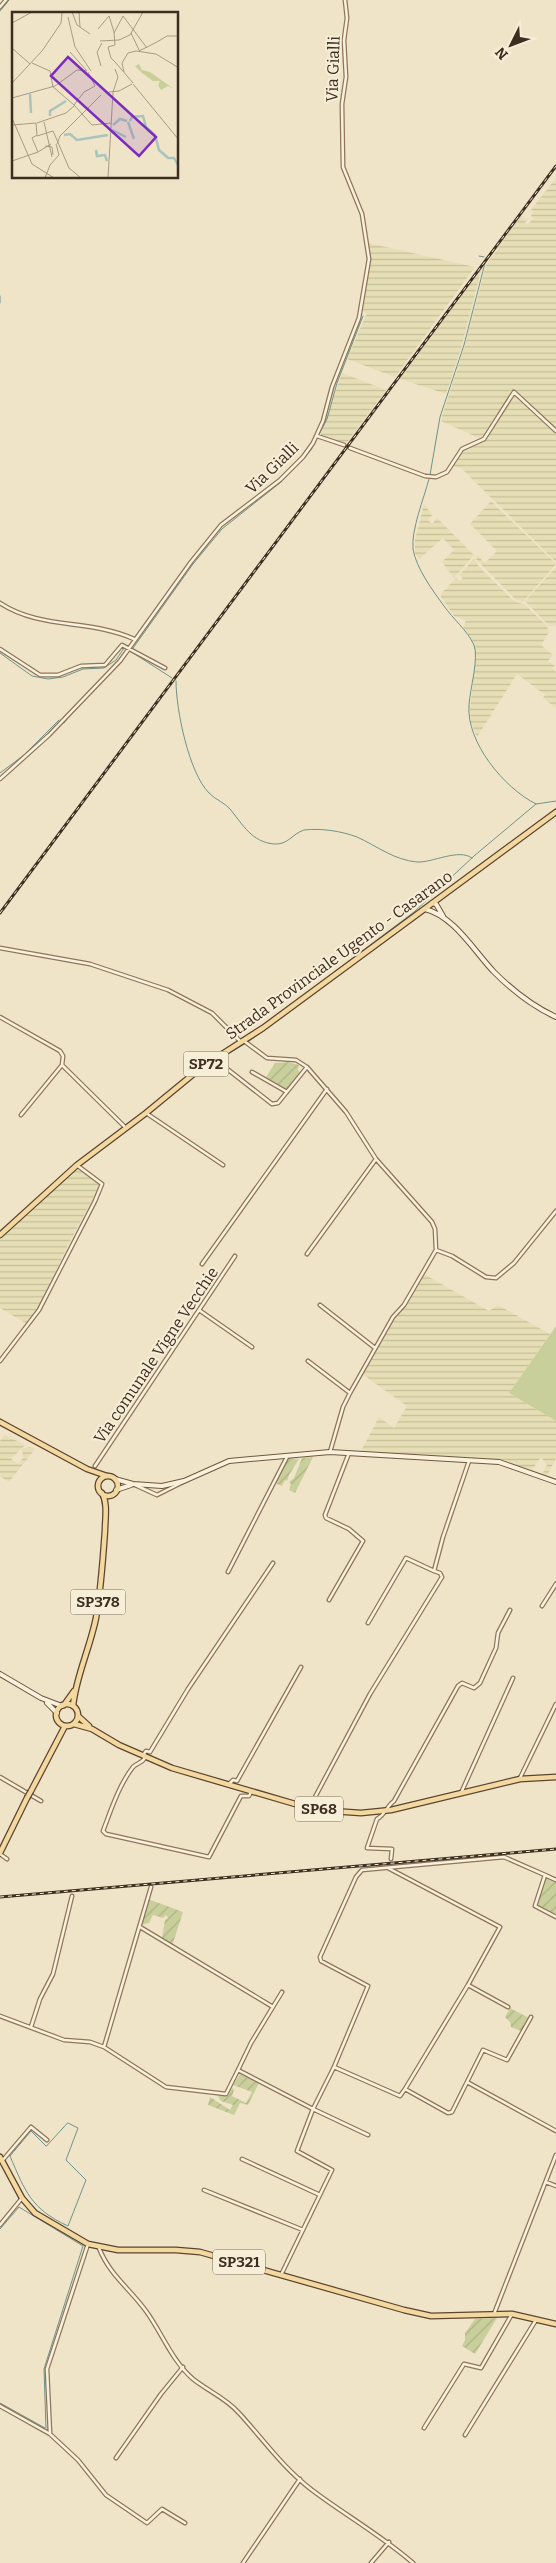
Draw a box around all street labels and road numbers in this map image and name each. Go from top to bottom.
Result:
street label: Via Gialli [322,35,344,102]
street label: Via Gialli [242,438,302,498]
street label: Strada Provinciale Ugento - Casarano [222,866,456,1044]
road number: SP72 [184,1052,228,1076]
street label: Via comunale Vigne Vecchie [90,1263,222,1447]
road number: SP378 [70,1590,126,1614]
road number: SP68 [295,1796,343,1822]
road number: SP321 [213,2250,265,2274]

